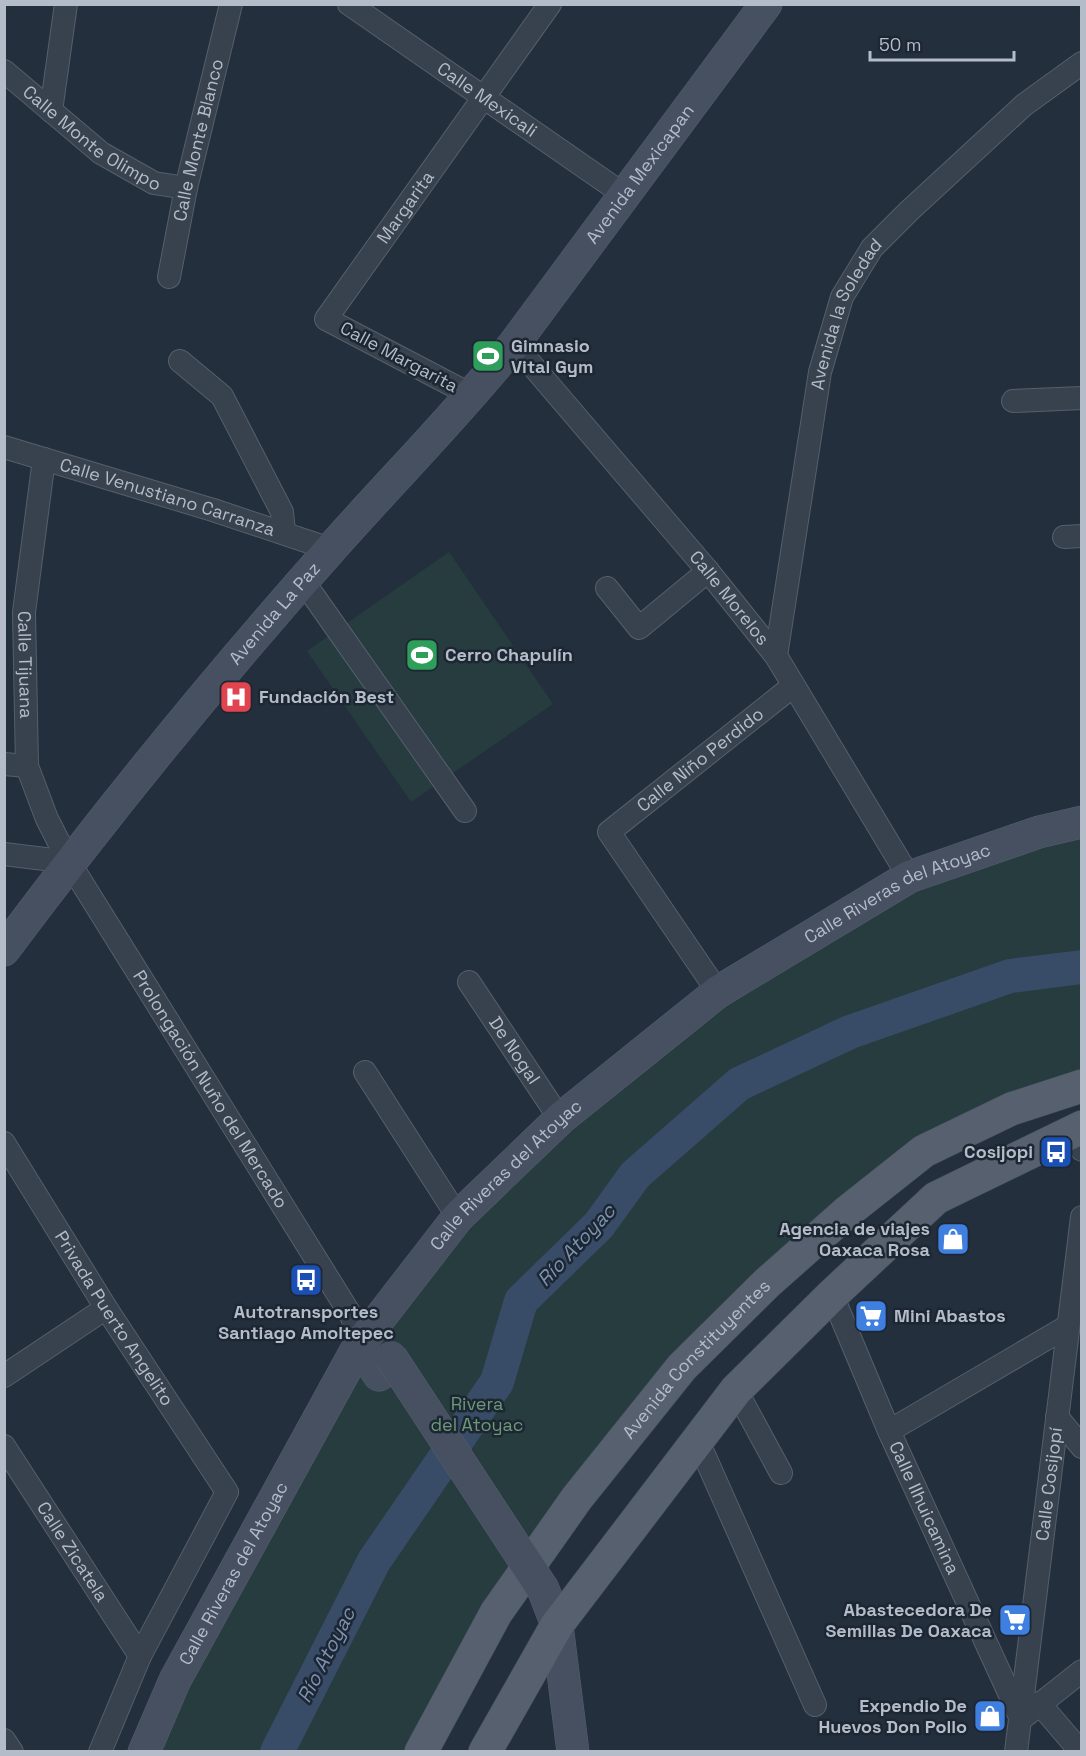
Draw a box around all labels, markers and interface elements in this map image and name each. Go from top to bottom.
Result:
scale bar [870,24,1014,62]
text: 50 m [879,33,921,56]
street label: Calle Monte Blanco [168,56,228,223]
street label: Calle Mexicali [433,57,542,142]
street label: Calle Monte Olimpo [18,80,162,195]
street label: Avenida Mexicapan [580,99,699,248]
street label: Margarita [371,166,439,248]
street label: Avenida la Soledad [805,233,887,391]
street label: Calle Margarita [336,316,462,397]
place label: Gimnasio Vital Gym [511,334,593,378]
sports icon: Gimnasio Vital Gym [470,338,506,374]
street label: Calle Venustiano Carranza [57,452,278,541]
street label: Calle Morelos [685,546,775,650]
street label: Avenida La Paz [224,557,325,669]
street label: Calle Tijuana [13,611,38,719]
sports icon: Cerro Chapulín [404,637,440,673]
place label: Cerro Chapulín [445,643,573,666]
hospital icon: Fundación Best [218,679,254,715]
place label: Fundación Best [259,685,394,708]
street label: Calle Niño Perdido [632,702,768,817]
street label: Calle Riveras del Atoyac [800,838,993,949]
street label: Prolongación Nuño del Mercado [128,966,293,1212]
street label: De Nogal [484,1012,546,1088]
street label: Calle Riveras del Atoyac [424,1094,586,1255]
bus stop icon: Cosijopi [1038,1134,1074,1170]
place label: Cosijopi [964,1140,1033,1163]
water label: Río Atoyac [531,1197,622,1292]
place label: Agencia de viajes Oaxaca Rosa [779,1217,931,1261]
shop icon: Agencia de viajes Oaxaca Rosa [935,1221,971,1257]
street label: Privada Puerto Angelito [50,1226,179,1410]
bus stop icon: Autotransportes Santiago Amoltepec [288,1262,324,1298]
street label: Avenida Constituyentes [617,1274,775,1443]
supermarket icon: Mini Abastos [853,1298,889,1334]
place label: Autotransportes Santiago Amoltepec [218,1300,394,1344]
place label: Mini Abastos [894,1304,1006,1327]
park label: Rivera del Atoyac [430,1392,524,1436]
street label: Calle Cosijopí [1030,1425,1067,1542]
street label: Calle Ilhuicamina [884,1438,965,1578]
street label: Calle Riveras del Atoyac [173,1477,293,1669]
street label: Calle Zicatela [32,1497,114,1606]
place label: Abastecedora De Semillas De Oaxaca [825,1598,993,1642]
water label: Río Atoyac [291,1602,362,1707]
supermarket icon: Abastecedora De Semillas De Oaxaca [997,1602,1033,1638]
place label: Expendio De Huevos Don Pollo [818,1694,967,1738]
shop icon: Expendio De Huevos Don Pollo [972,1698,1008,1734]

